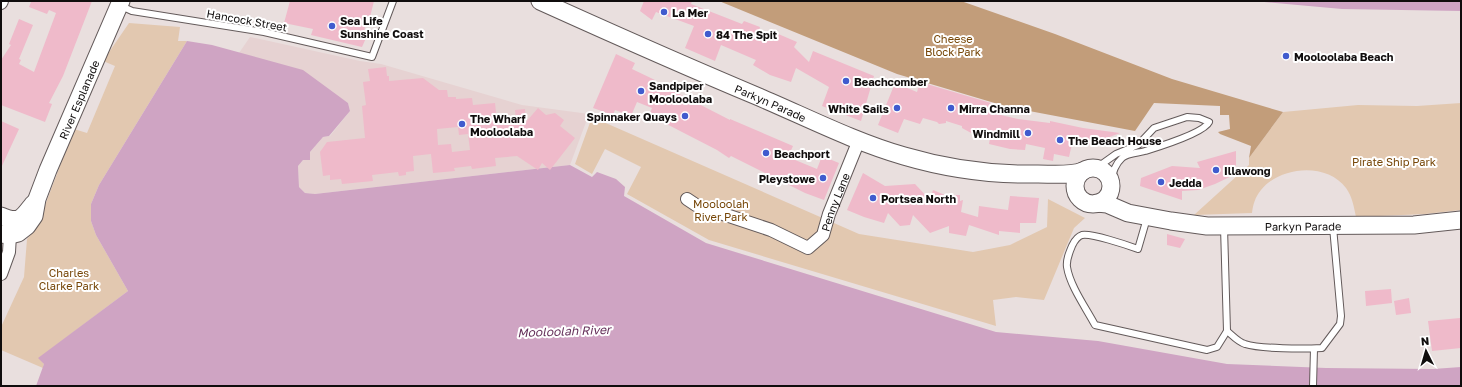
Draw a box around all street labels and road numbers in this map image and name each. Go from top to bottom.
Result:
street label: Hancock Street [206,7,288,33]
street label: River Esplanade [56,58,101,141]
street label: Parkyn Parade [733,81,808,124]
street label: Penny Lane [818,171,852,233]
street label: Parkyn Parade [1265,219,1341,232]

